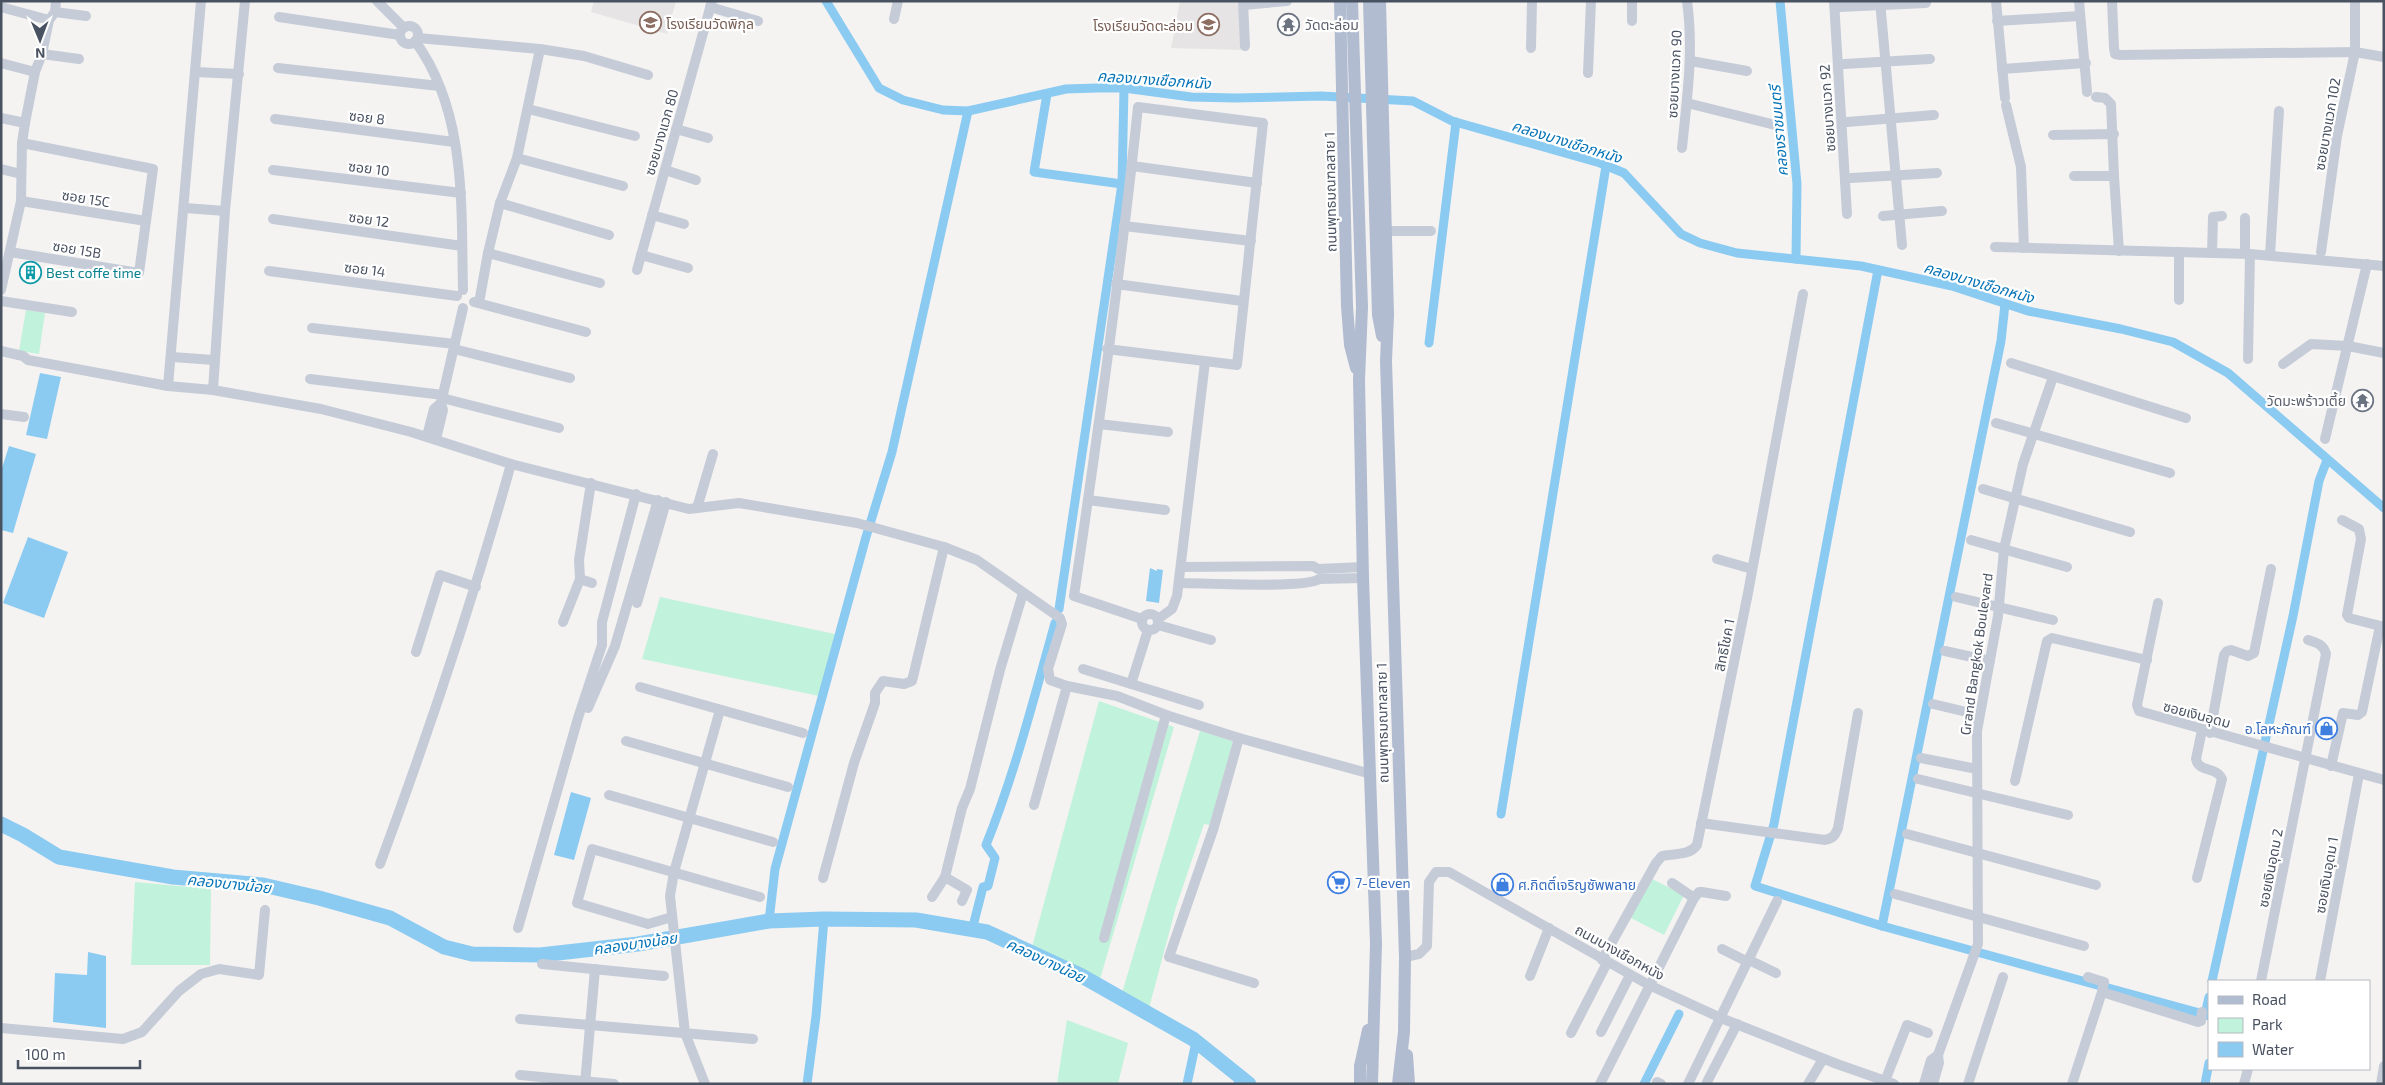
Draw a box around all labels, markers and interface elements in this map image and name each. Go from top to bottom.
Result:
school or university icon: โรงเรียนวัดพิกุล [638,11,662,35]
temple icon: วัดตะล่อม [1277,12,1301,36]
school or university icon: โรงเรียนวัดตะล่อม [1197,13,1221,37]
north arrow [15,15,65,65]
place label: โรงเรียนวัดพิกุล [666,15,754,33]
place label: วัดตะล่อม [1305,16,1359,33]
place label: โรงเรียนวัดตะล่อม [1093,17,1193,34]
street label: ซอยบางแวก 90 [1663,29,1685,119]
text: N [35,45,45,62]
street label: ซอยบางแวก 92 [1815,63,1839,152]
water label: คลองบางเชือกหนัง [1097,66,1212,92]
street label: ซอยบางแวก 102 [2310,76,2344,172]
water label: คลองราชมนตรี [1765,82,1791,177]
street label: ซอยบางแวก 80 [641,87,681,177]
street label: ซอย 8 [348,106,386,128]
water label: คลองบางเชือกหนัง [1510,116,1625,167]
street label: ถนนพุทธมณฑลสาย 1 [1320,132,1341,252]
street label: ซอย 10 [347,157,391,179]
street label: ซอย 15C [61,186,111,210]
street label: ซอย 12 [348,208,390,230]
street label: ซอย 15B [51,237,103,261]
street label: ซอย 14 [343,258,387,280]
water label: คลองบางเชือกหนัง [1922,258,2037,307]
building icon: Best coffe time [18,260,42,284]
place label: Best coffe time [46,264,141,281]
temple icon: วัดมะพร้าวเตี้ย [2350,388,2374,412]
place label: วัดมะพร้าวเตี้ย [2267,391,2346,409]
street label: Grand Bangkok Boulevard [1956,572,1996,736]
street label: สิทธิโชค 1 [1711,617,1737,673]
street label: ถนนพุทธมณฑลสาย 1 [1372,663,1393,783]
street label: ซอยเงินอุดม [2161,697,2233,732]
shop icon: อ.โลหะภัณฑ์ [2315,716,2339,740]
place label: อ.โลหะภัณฑ์ [2245,720,2311,737]
street label: ซอยเงินอุดม 2 [2254,827,2287,909]
street label: ซอยเงินอุดม 1 [2311,835,2342,915]
water label: คลองบางน้อย [186,870,273,896]
supermarket icon: 7-Eleven [1327,870,1351,894]
shop icon: ศ.กิตติ์เจริญซัพพลาย [1490,872,1514,896]
place label: 7-Eleven [1355,874,1411,891]
place label: ศ.กิตติ์เจริญซัพพลาย [1518,876,1636,893]
street label: ถนนบางเชือกหนัง [1572,920,1668,984]
water label: คลองบางน้อย [592,928,679,958]
water label: คลองบางน้อย [1004,934,1089,986]
legend [2208,980,2370,1070]
text: Road [2252,990,2287,1008]
text: Park [2252,1015,2283,1033]
scale bar [18,1038,140,1070]
text: Water [2252,1040,2294,1058]
text: 100 m [25,1045,66,1063]

